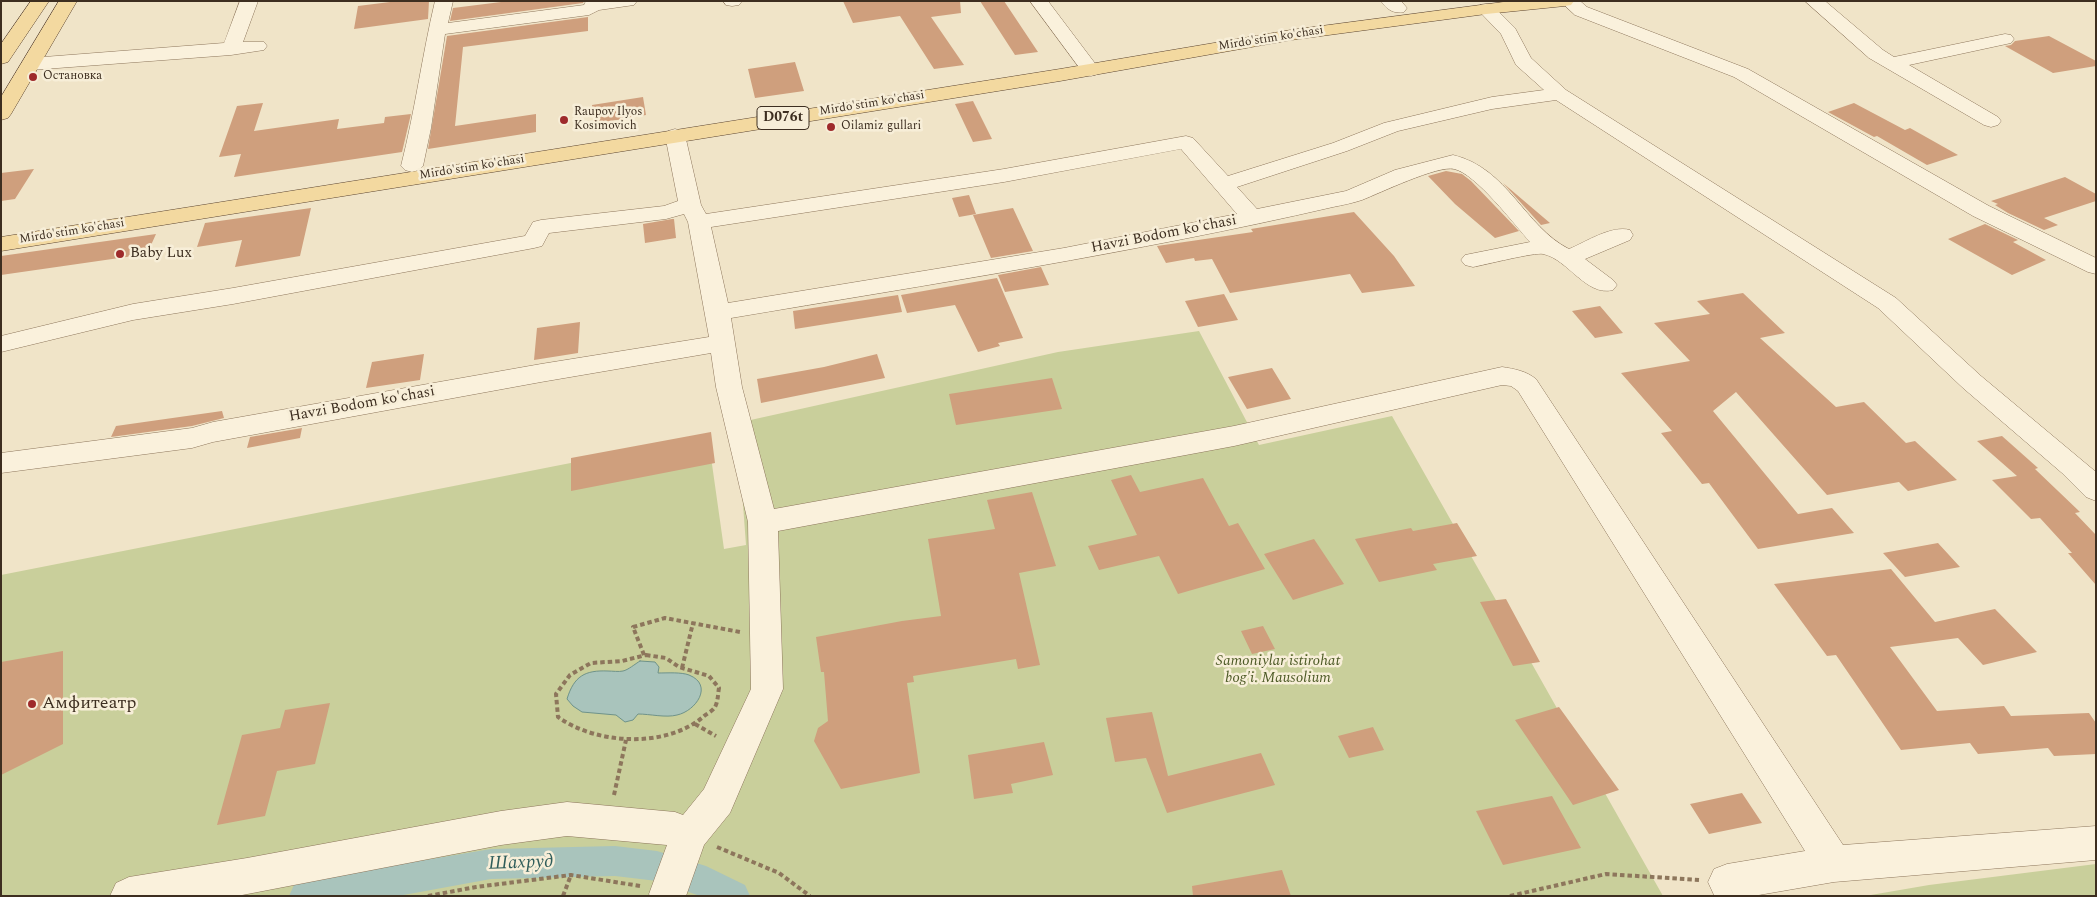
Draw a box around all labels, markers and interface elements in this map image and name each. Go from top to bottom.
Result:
street label: Mirdo'stim ko'chasi [1218,24,1324,54]
place label: Остановка [43,70,102,84]
marker: Остановка [27,71,39,83]
street label: Mirdo'stim ko'chasi [819,89,925,119]
place label: Raupov Ilyos Kosimovich [574,106,642,134]
road number: D076t [757,106,809,130]
marker: Raupov Ilyos Kosimovich [558,114,570,126]
place label: Oilamiz gullari [841,120,921,134]
marker: Oilamiz gullari [825,121,837,133]
street label: Mirdo'stim ko'chasi [419,153,525,183]
street label: Havzi Bodom ko'chasi [1090,212,1238,258]
street label: Mirdo'stim ko'chasi [19,217,125,247]
place label: Baby Lux [130,245,192,263]
marker: Baby Lux [114,248,126,260]
street label: Havzi Bodom ko'chasi [288,383,436,427]
park label: Samoniylar istirohat bog'i. Mausolium [1216,653,1340,688]
place label: Амфитеатр [42,693,137,715]
marker: Амфитеатр [26,698,38,710]
water label: Шахруд [488,851,554,877]

